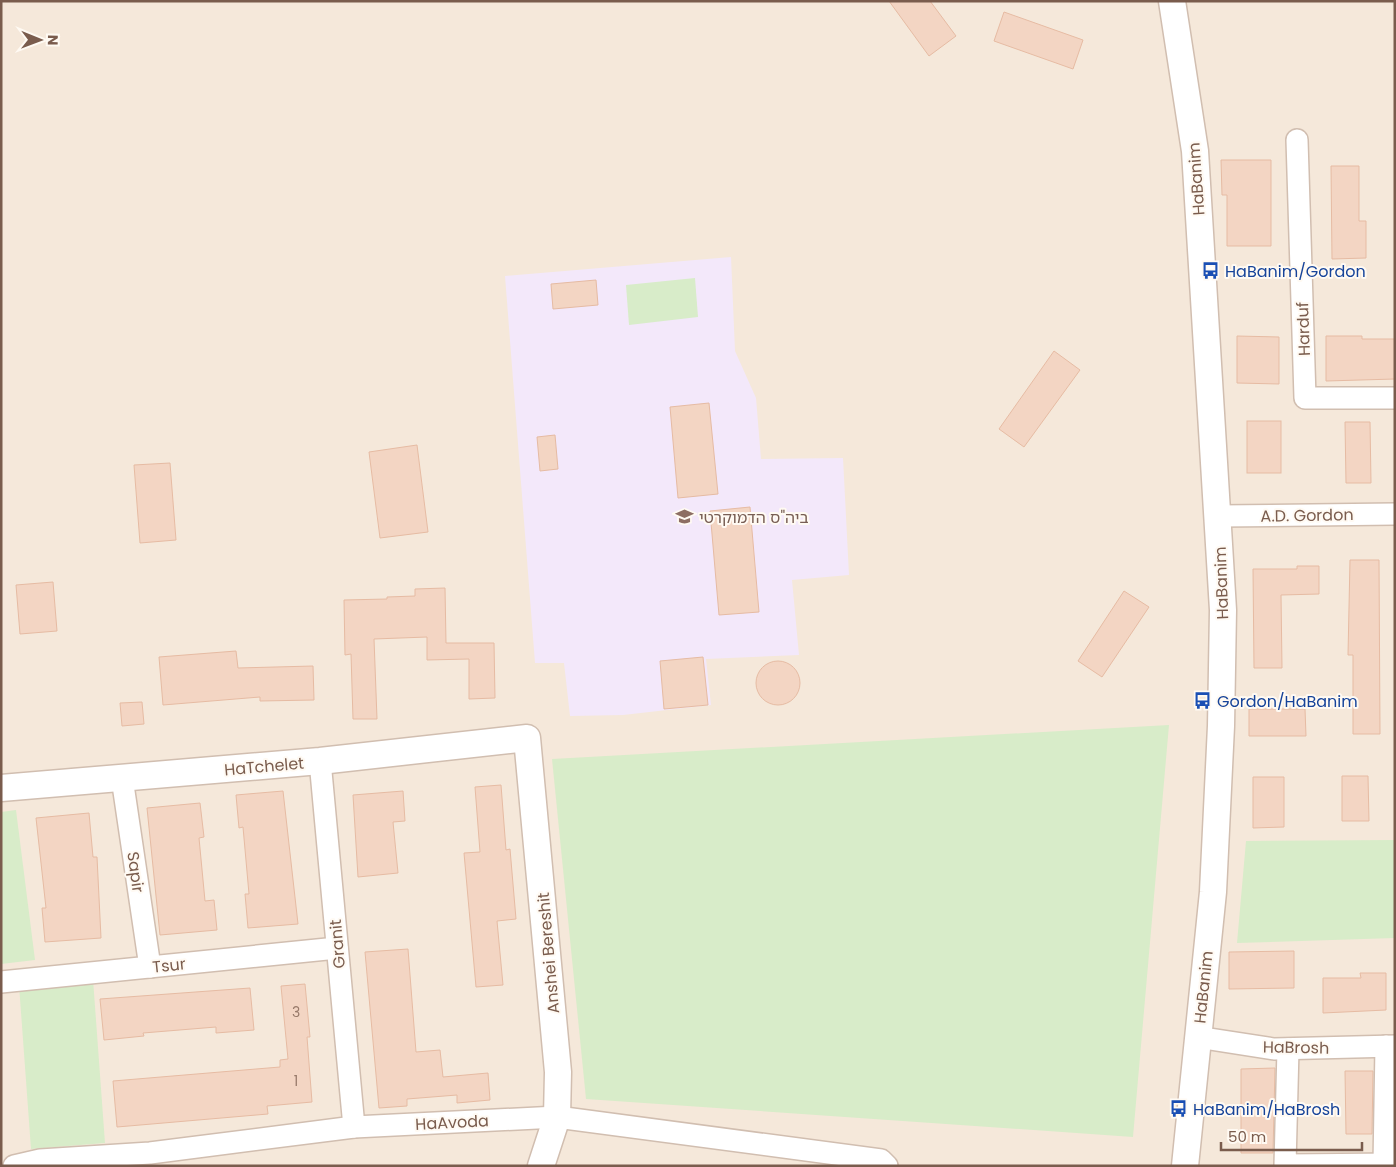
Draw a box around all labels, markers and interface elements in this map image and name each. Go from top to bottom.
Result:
north arrow [15,15,65,65]
text: N [43,35,63,46]
street label: HaBanim [1182,142,1211,216]
place label: HaBanim/Gordon [1225,260,1366,283]
bus stop icon: HaBanim/Gordon [1201,261,1221,281]
street label: Harduf [1291,302,1316,356]
street label: A.D. Gordon [1260,503,1354,528]
place label: ביה"ס הדמוקרטי [699,506,809,529]
school or university icon: ביה"ס הדמוקרטי [675,507,695,527]
street label: HaBanim [1209,546,1234,620]
place label: Gordon/HaBanim [1217,690,1358,713]
bus stop icon: Gordon/HaBanim [1193,691,1213,711]
street label: HaTchelet [223,752,305,781]
street label: Sapir [121,850,150,894]
street label: Anshei Bereshit [532,891,565,1015]
street label: Granit [324,918,351,969]
street label: HaBanim [1188,949,1219,1025]
street label: Tsur [151,952,187,979]
house number: 3 [292,1002,300,1022]
street label: HaBrosh [1263,1035,1329,1060]
house number: 1 [294,1071,298,1091]
place label: HaBanim/HaBrosh [1193,1098,1340,1121]
bus stop icon: HaBanim/HaBrosh [1169,1099,1189,1119]
street label: HaAvoda [415,1109,489,1136]
scale bar [1221,1120,1362,1152]
text: 50 m [1228,1126,1266,1147]

